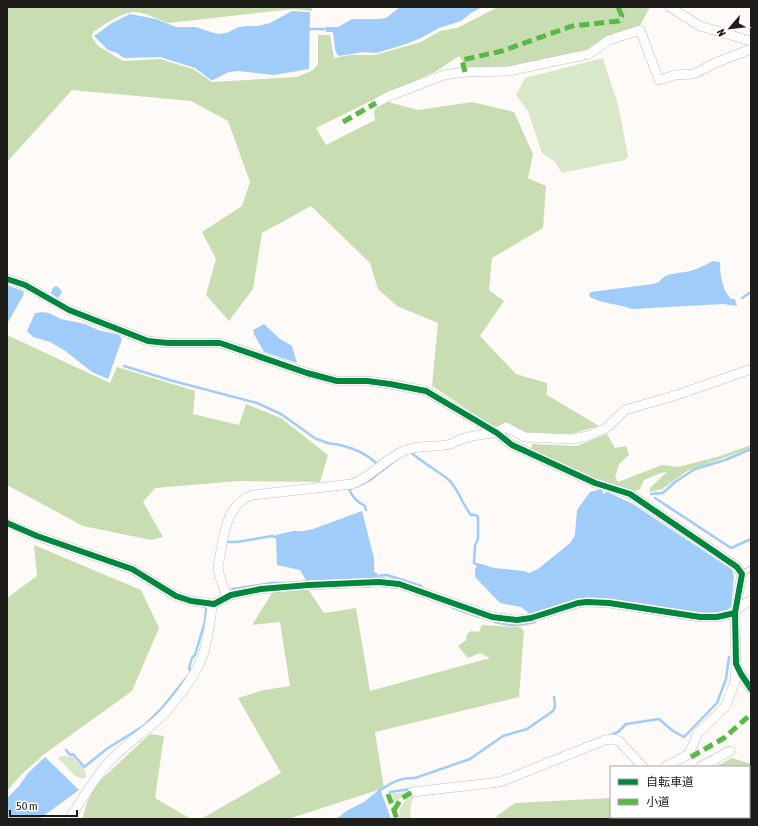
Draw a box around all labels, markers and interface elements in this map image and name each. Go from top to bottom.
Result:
north arrow [710,8,750,48]
text: N [714,27,728,38]
legend [610,766,750,818]
text: 自転車道 [646,775,694,789]
scale bar [10,792,77,818]
text: 小道 [646,795,670,809]
text: 50 m [16,799,38,813]

